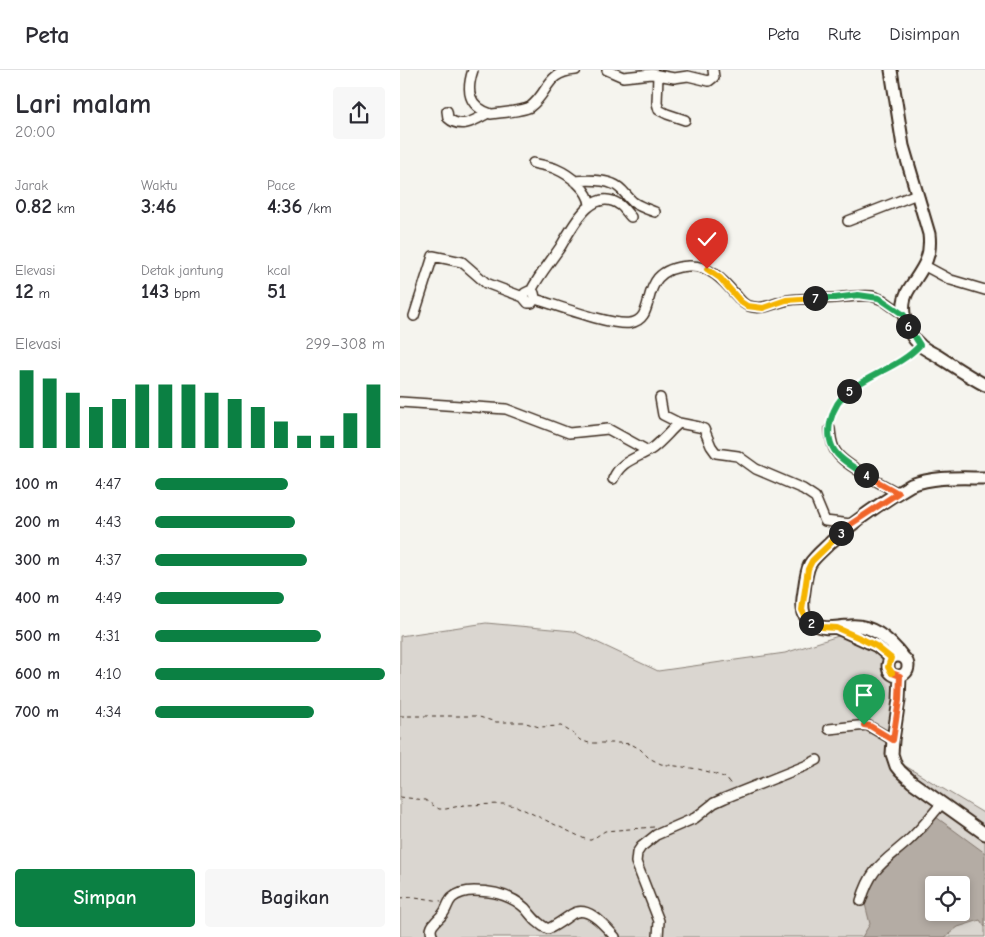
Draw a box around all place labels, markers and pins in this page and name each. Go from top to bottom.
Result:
pin [686,218,728,269]
pin: 7 [802,286,828,310]
pin: 6 [896,314,920,338]
pin: 5 [836,378,862,404]
pin: 4 [854,462,878,488]
pin: 3 [828,520,854,546]
pin: 2 [798,610,824,636]
pin [843,674,885,725]

